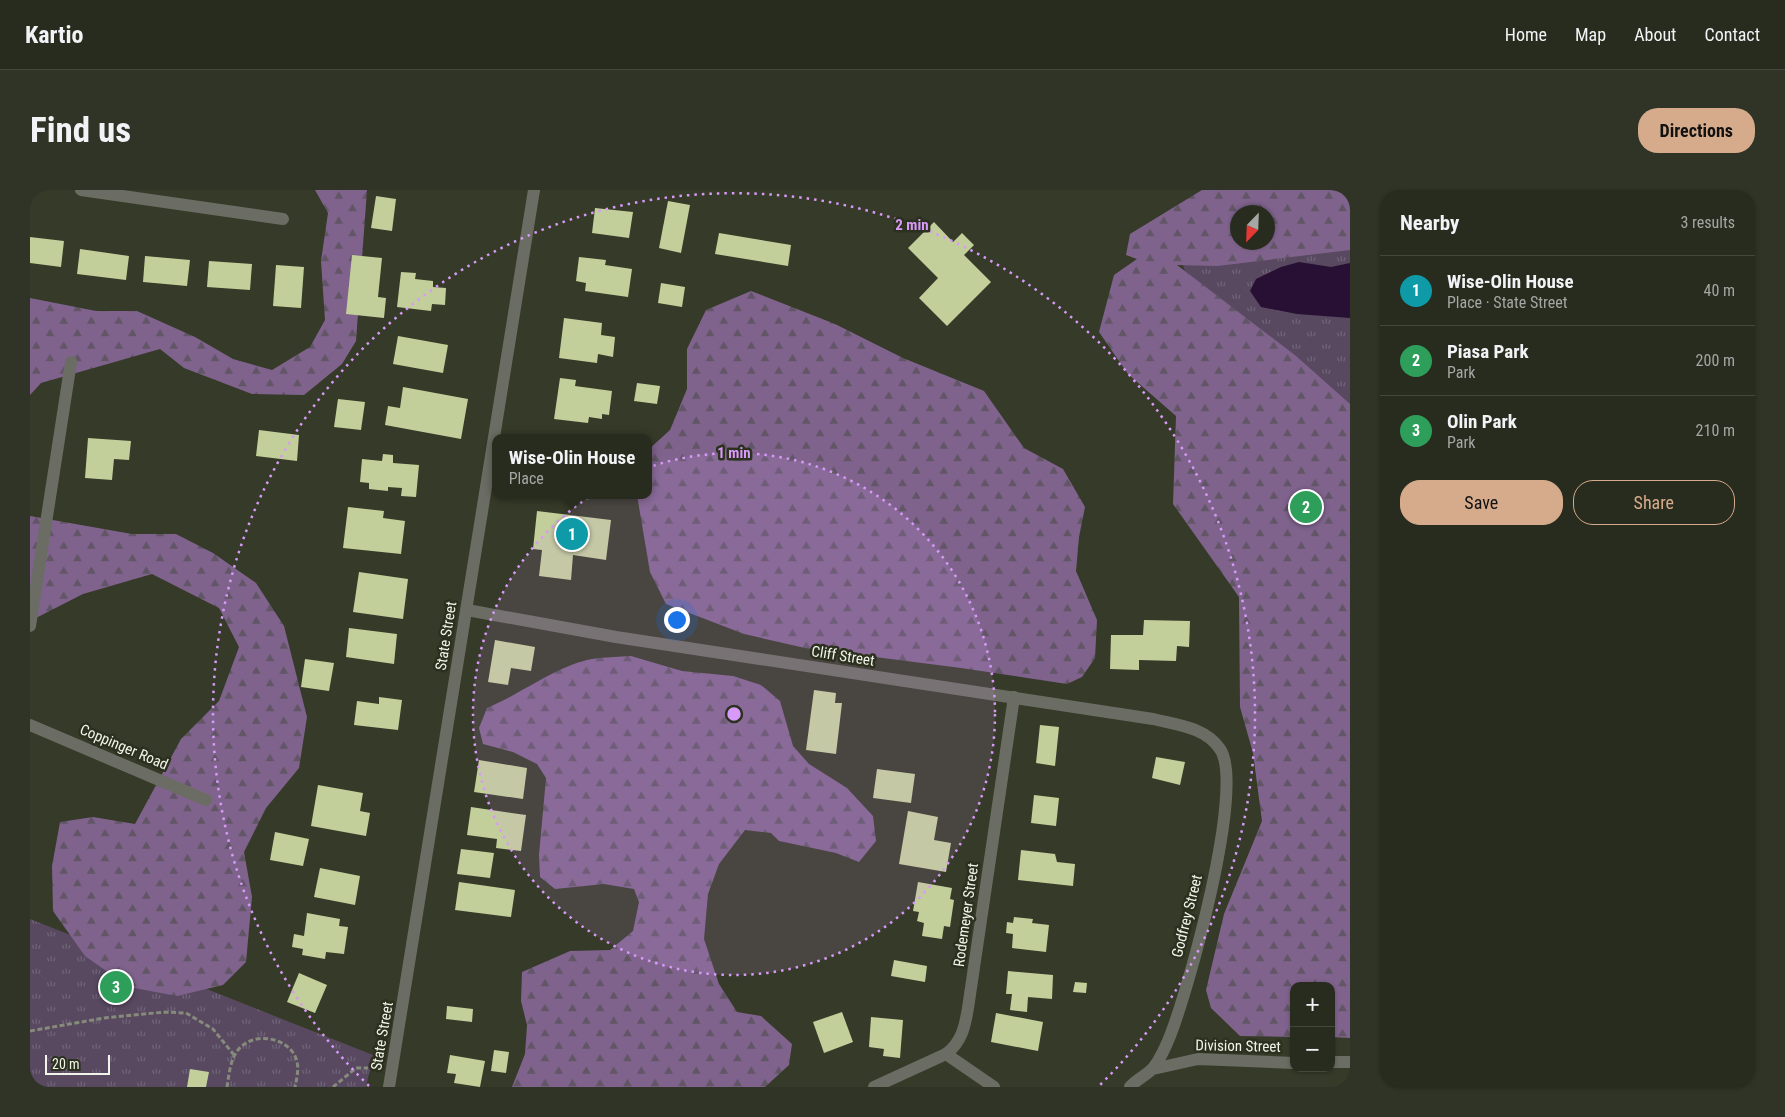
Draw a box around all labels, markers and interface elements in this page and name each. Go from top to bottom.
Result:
text: Kartio [25,21,83,49]
text: Home [1505,24,1547,45]
text: Map [1575,24,1606,45]
text: About [1634,24,1676,45]
text: Contact [1704,24,1760,45]
button: Directions [1638,108,1755,153]
text: Find us [30,110,131,151]
north arrow [1230,205,1275,250]
text: Nearby [1400,211,1459,235]
text: 3 results [1680,213,1735,232]
text: 2 min [895,216,929,234]
text: Wise-Olin House [1447,270,1574,293]
text: 1 [1412,281,1420,300]
text: 40 m [1703,281,1735,300]
text: Place · State Street [1447,293,1567,312]
text: Piasa Park [1447,340,1529,363]
text: 2 [1412,351,1420,370]
text: 200 m [1696,351,1735,370]
text: Park [1447,363,1476,382]
text: Olin Park [1447,410,1517,433]
text: 3 [1412,421,1420,440]
text: 210 m [1696,421,1735,440]
text: Park [1447,433,1476,452]
popup [492,434,652,499]
text: 1 min [717,444,751,462]
text: Wise-Olin House [509,446,635,469]
text: Place [509,469,544,488]
button: Save [1400,480,1563,525]
button: Share [1573,480,1735,525]
pin: 2 [1290,488,1322,526]
pin: 1 [556,515,588,553]
street label: State Street [432,600,460,672]
your location [664,607,690,633]
street label: Cliff Street [810,642,876,670]
centre of rings [725,705,743,723]
street label: Coppinger Road [77,720,171,774]
street label: Rodemeyer Street [950,862,982,968]
street label: Godfrey Street [1168,873,1206,959]
pin: 3 [100,968,132,1006]
map controls [1290,982,1335,1072]
button: + [1290,982,1335,1027]
street label: State Street [367,1000,397,1072]
button: − [1290,1027,1335,1072]
street label: Division Street [1195,1036,1281,1056]
scale bar [45,1052,110,1075]
text: 20 m [52,1056,80,1072]

